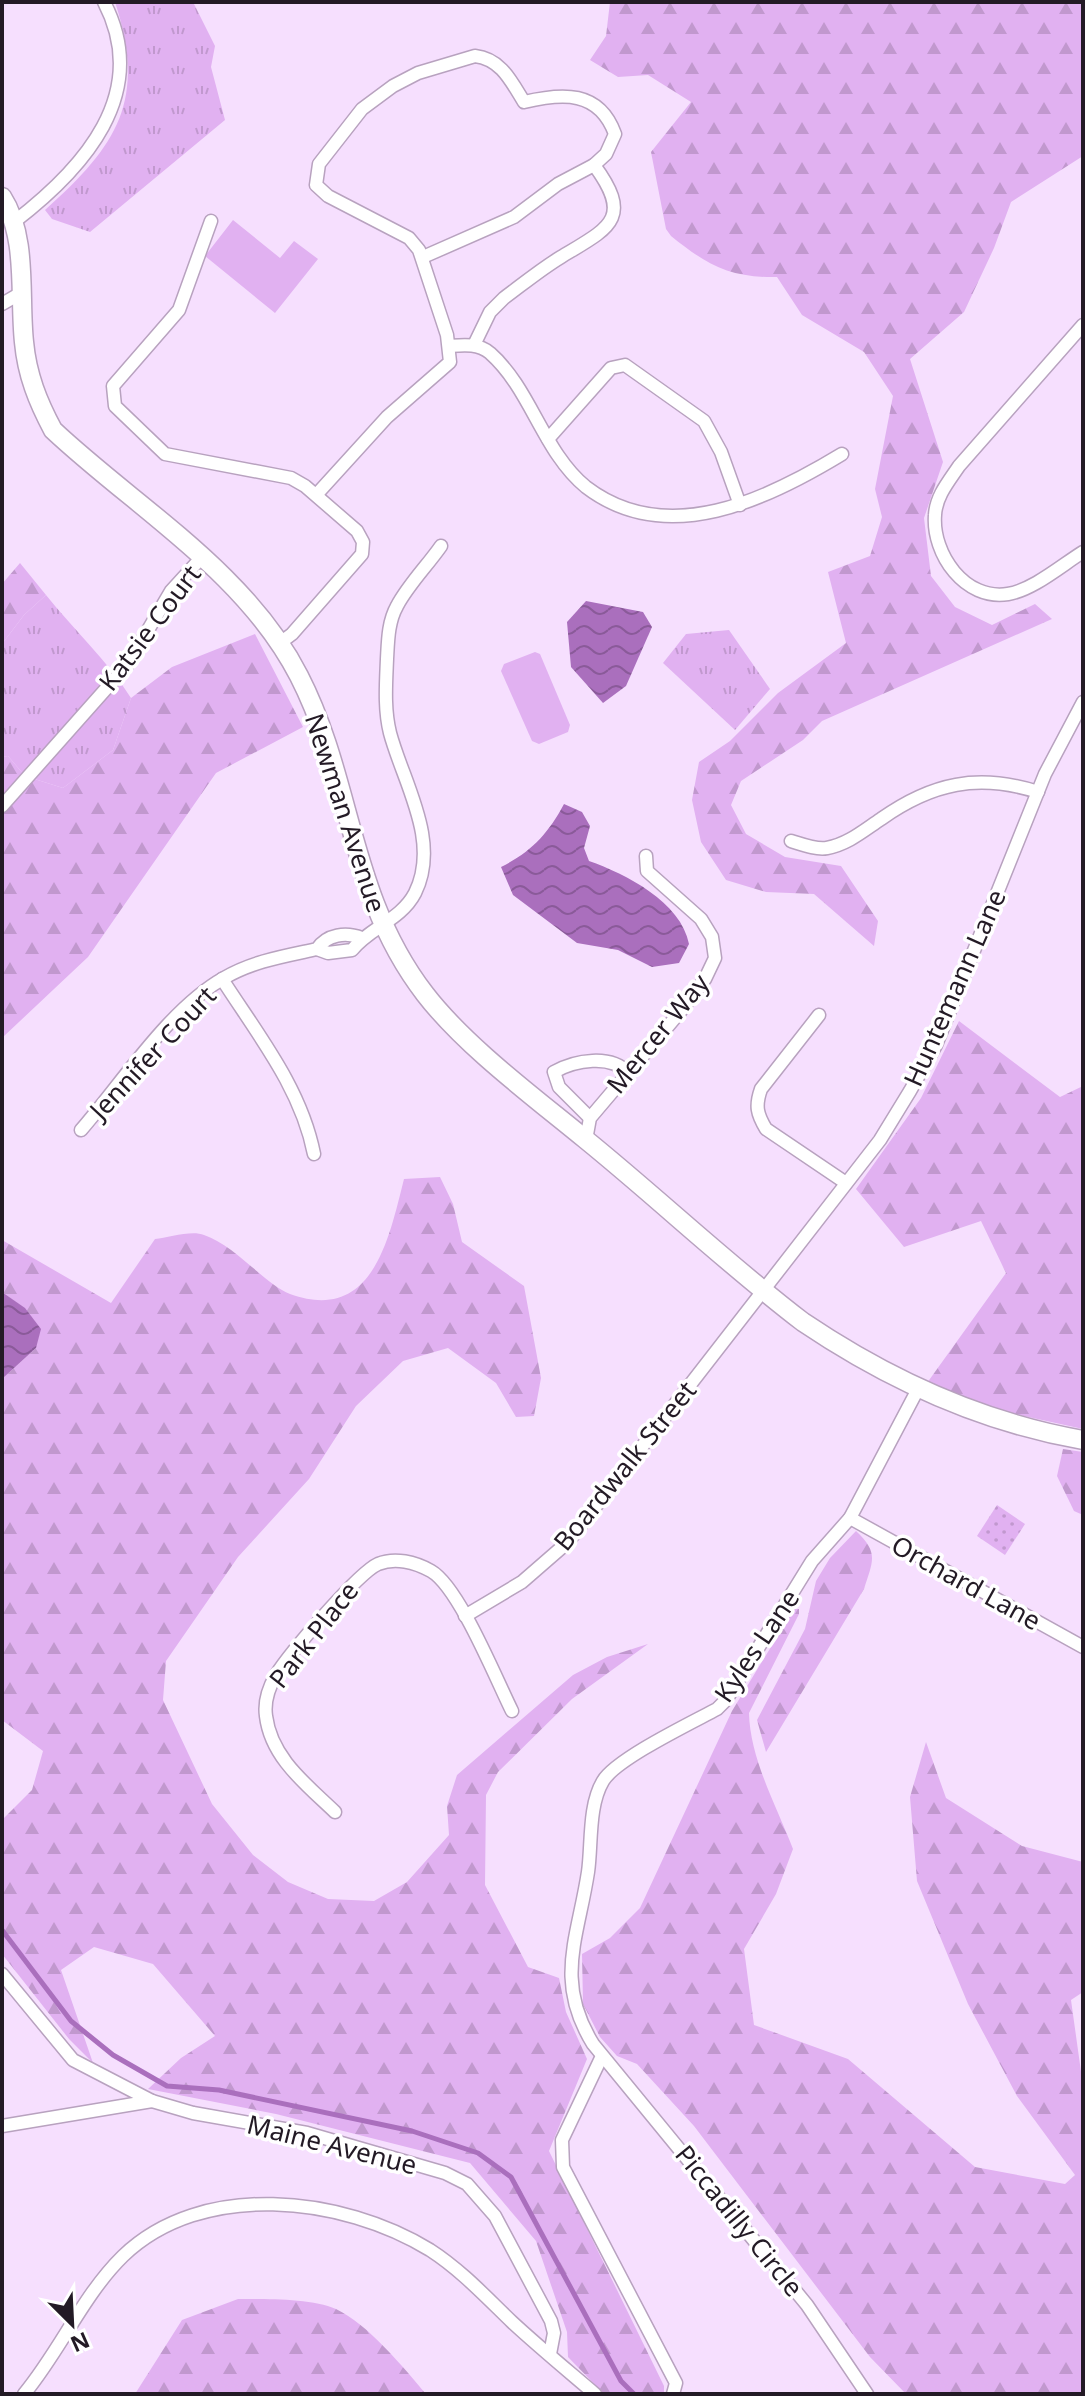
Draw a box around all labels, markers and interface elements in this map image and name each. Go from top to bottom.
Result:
street label: Katsie Court [90,557,208,698]
street label: Newman Avenue [297,709,395,917]
street label: Huntemann Lane [894,883,1014,1092]
street label: Mercer Way [598,965,717,1101]
street label: Jennifer Court [79,978,223,1129]
street label: Boardwalk Street [545,1373,704,1558]
street label: Orchard Lane [885,1526,1048,1638]
street label: Park Place [260,1574,366,1695]
street label: Kyles Lane [705,1582,807,1709]
street label: Maine Avenue [244,2106,421,2183]
street label: Piccadilly Circle [667,2137,812,2304]
north arrow [32,2284,112,2364]
text: N [66,2326,95,2361]

